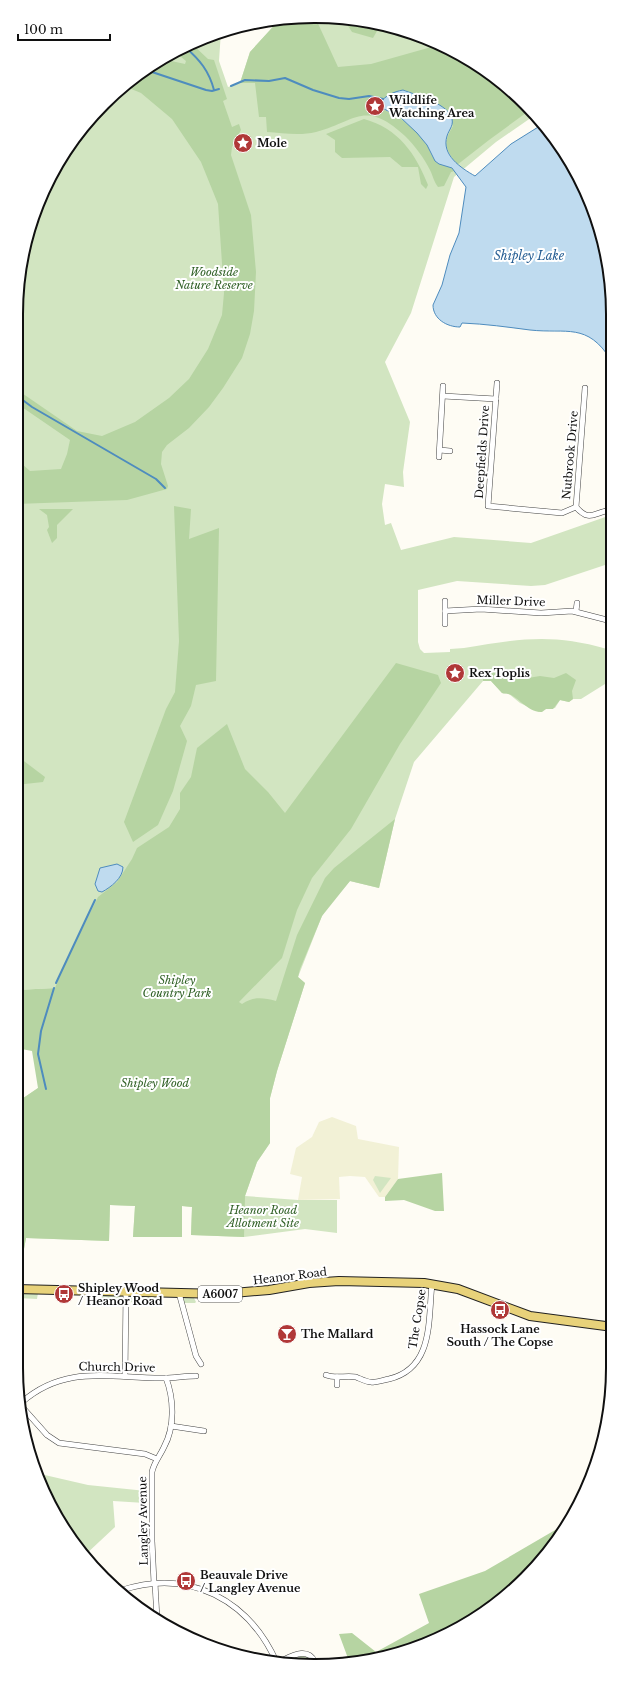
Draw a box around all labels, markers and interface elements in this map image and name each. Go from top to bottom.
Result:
scale bar [18,16,110,42]
text: 100 m [24,22,63,37]
place label: Wildlife Watching Area [388,93,475,120]
place icon: Wildlife Watching Area [364,95,386,117]
place icon: Mole [232,132,254,154]
place label: Mole [257,136,288,150]
water label: Shipley Lake [494,248,565,263]
park label: Woodside Nature Reserve [174,265,253,292]
street label: Deepfields Drive [472,405,492,499]
street label: Nutbrook Drive [559,410,581,500]
street label: Miller Drive [476,593,546,609]
place icon: Rex Toplis [444,662,466,684]
place label: Rex Toplis [469,666,530,680]
park label: Shipley Country Park [143,973,212,1000]
park label: Shipley Wood [121,1076,190,1090]
park label: Heanor Road Allotment Site [225,1203,299,1230]
street label: Heanor Road [252,1264,328,1287]
place label: Shipley Wood / Heanor Road [78,1281,163,1308]
bus stop icon: Shipley Wood / Heanor Road [53,1283,75,1305]
road number: A6007 [198,1286,242,1302]
street label: The Copse [405,1288,429,1350]
bus stop icon: Hassock Lane South / The Copse [489,1299,511,1321]
place label: Hassock Lane South / The Copse [447,1322,554,1349]
bar icon: The Mallard [276,1323,298,1345]
place label: The Mallard [301,1327,374,1341]
street label: Church Drive [78,1359,156,1375]
street label: Langley Avenue [135,1476,151,1566]
place label: Beauvale Drive / Langley Avenue [200,1568,301,1595]
bus stop icon: Beauvale Drive / Langley Avenue [175,1570,197,1592]

